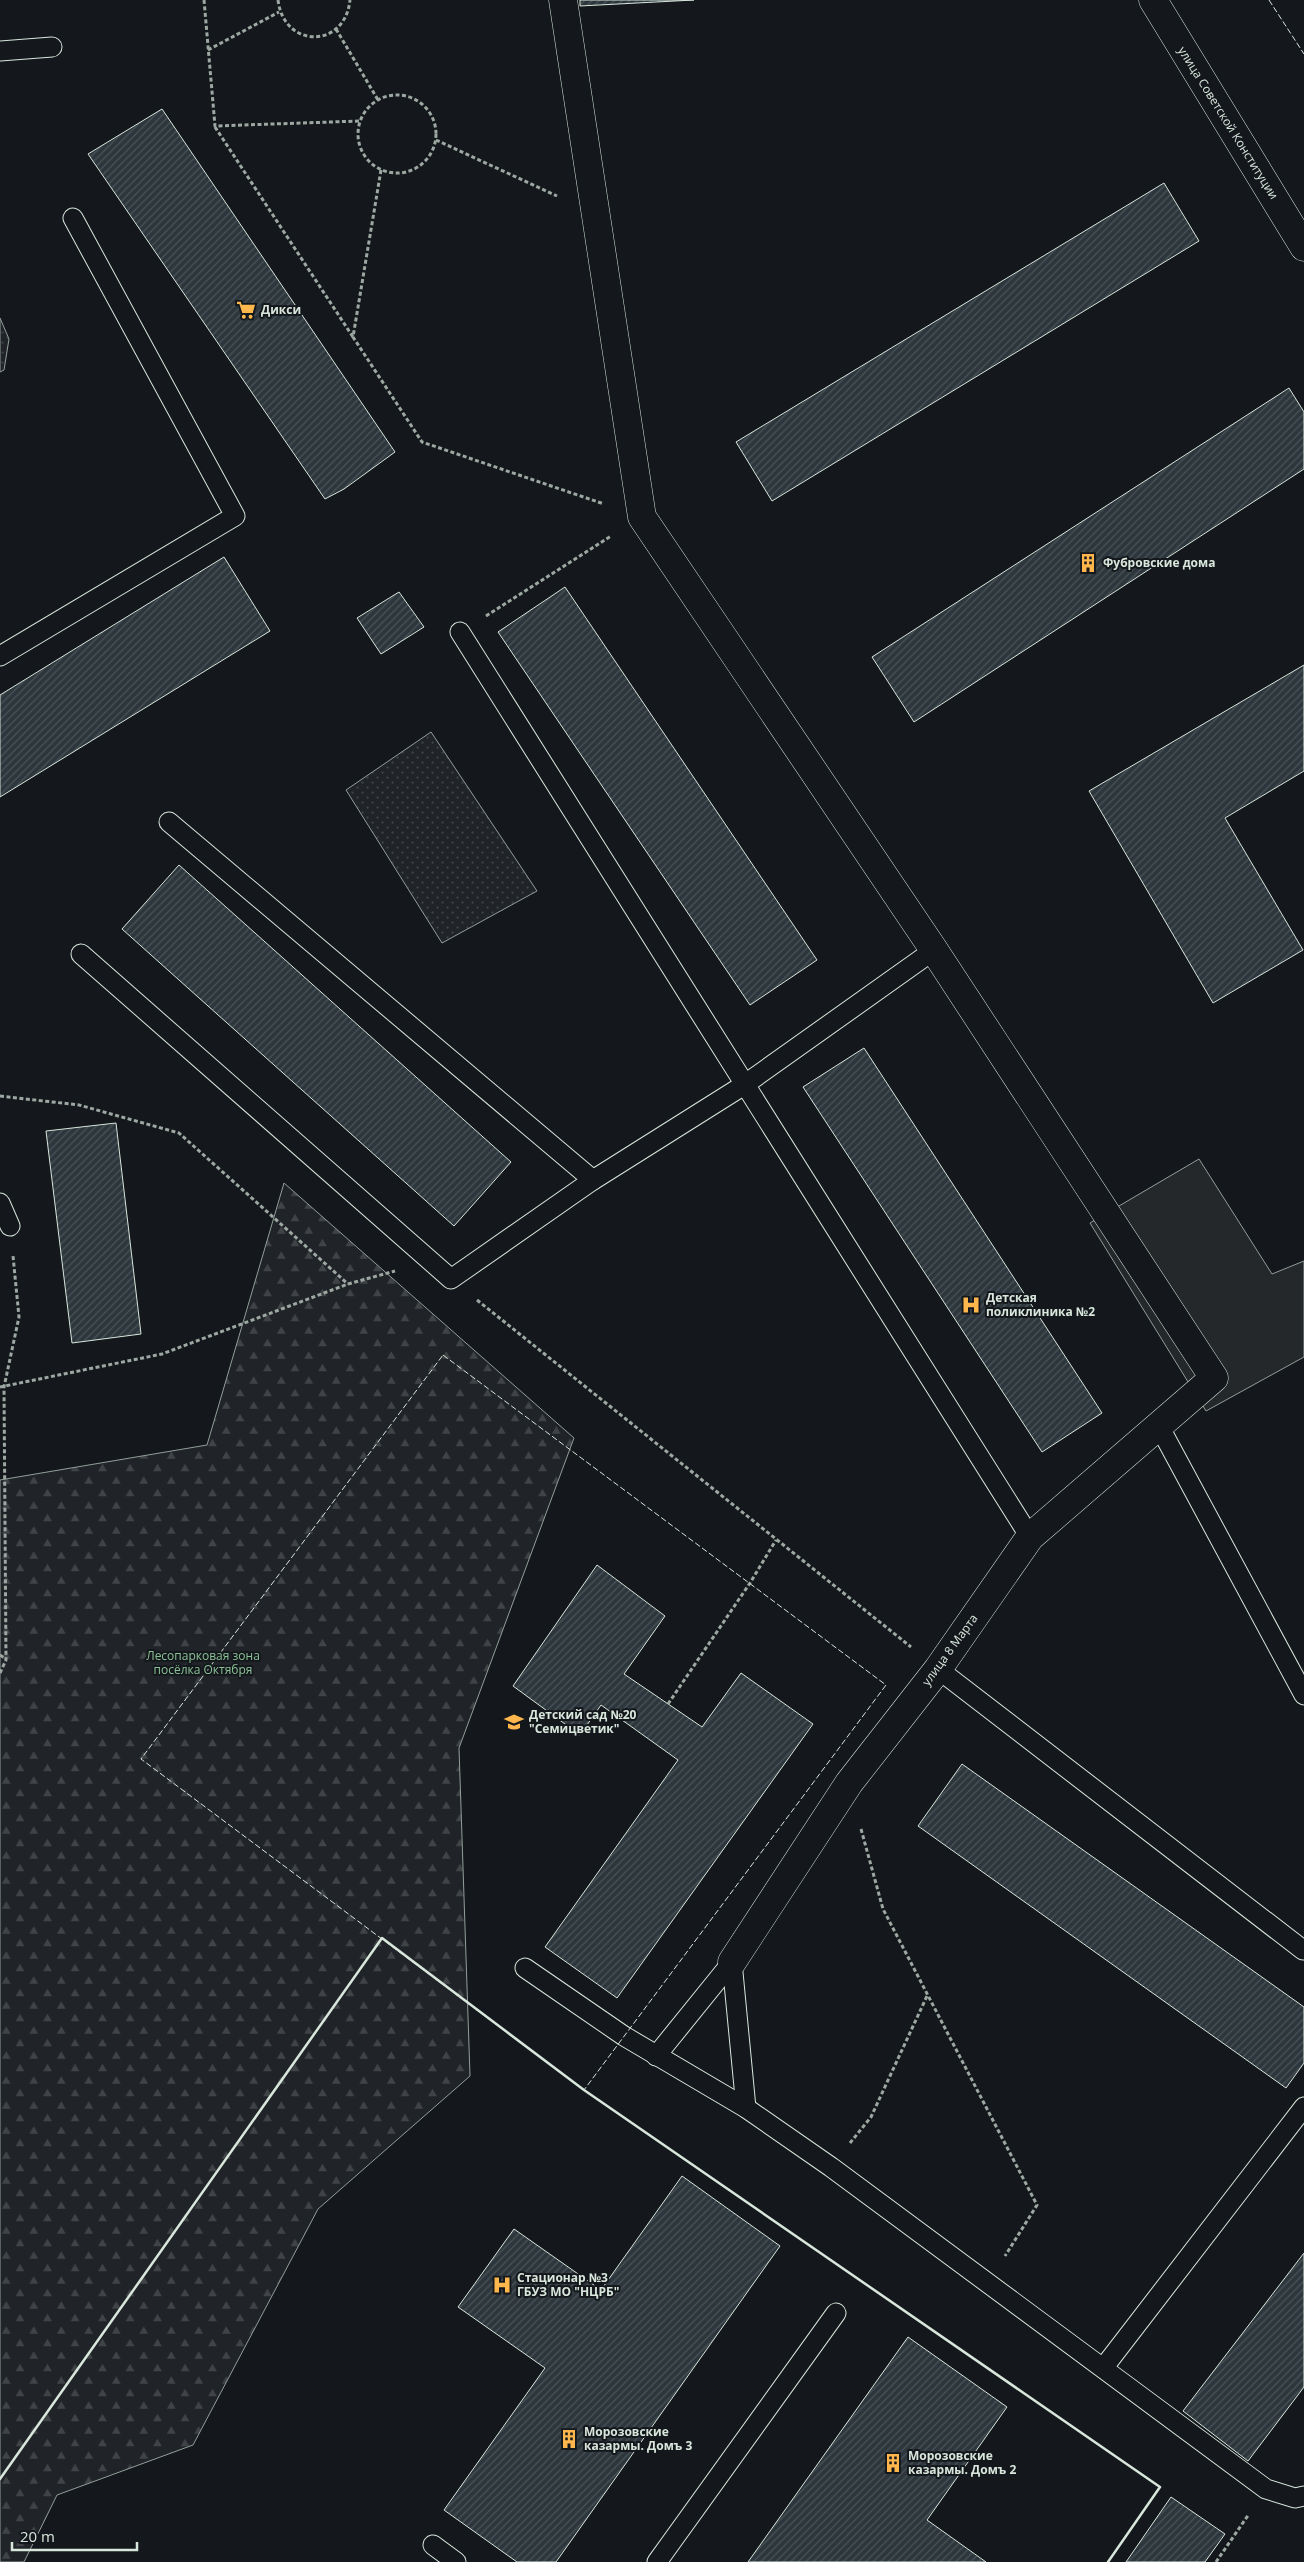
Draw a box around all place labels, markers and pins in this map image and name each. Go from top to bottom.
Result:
supermarket icon: Дикси [235,299,257,321]
place label: Дикси [261,301,301,318]
building icon: Фубровские дома [1077,552,1099,574]
place label: Фубровские дома [1103,554,1215,571]
place label: Детская поликлиника №2 [986,1289,1095,1320]
hospital icon: Детская поликлиника №2 [960,1294,982,1316]
place label: Детский сад №20 "Семицветик" [529,1706,637,1737]
school or university icon: Детский сад №20 "Семицветик" [503,1711,525,1733]
place label: Стационар №3 ГБУЗ МО "НЦРБ" [517,2269,619,2300]
hospital icon: Стационар №3 ГБУЗ МО "НЦРБ" [491,2274,513,2296]
place label: Морозовские казармы. Домъ 3 [584,2423,692,2454]
building icon: Морозовские казармы. Домъ 3 [558,2428,580,2450]
place label: Морозовские казармы. Домъ 2 [908,2447,1016,2478]
building icon: Морозовские казармы. Домъ 2 [882,2452,904,2474]

